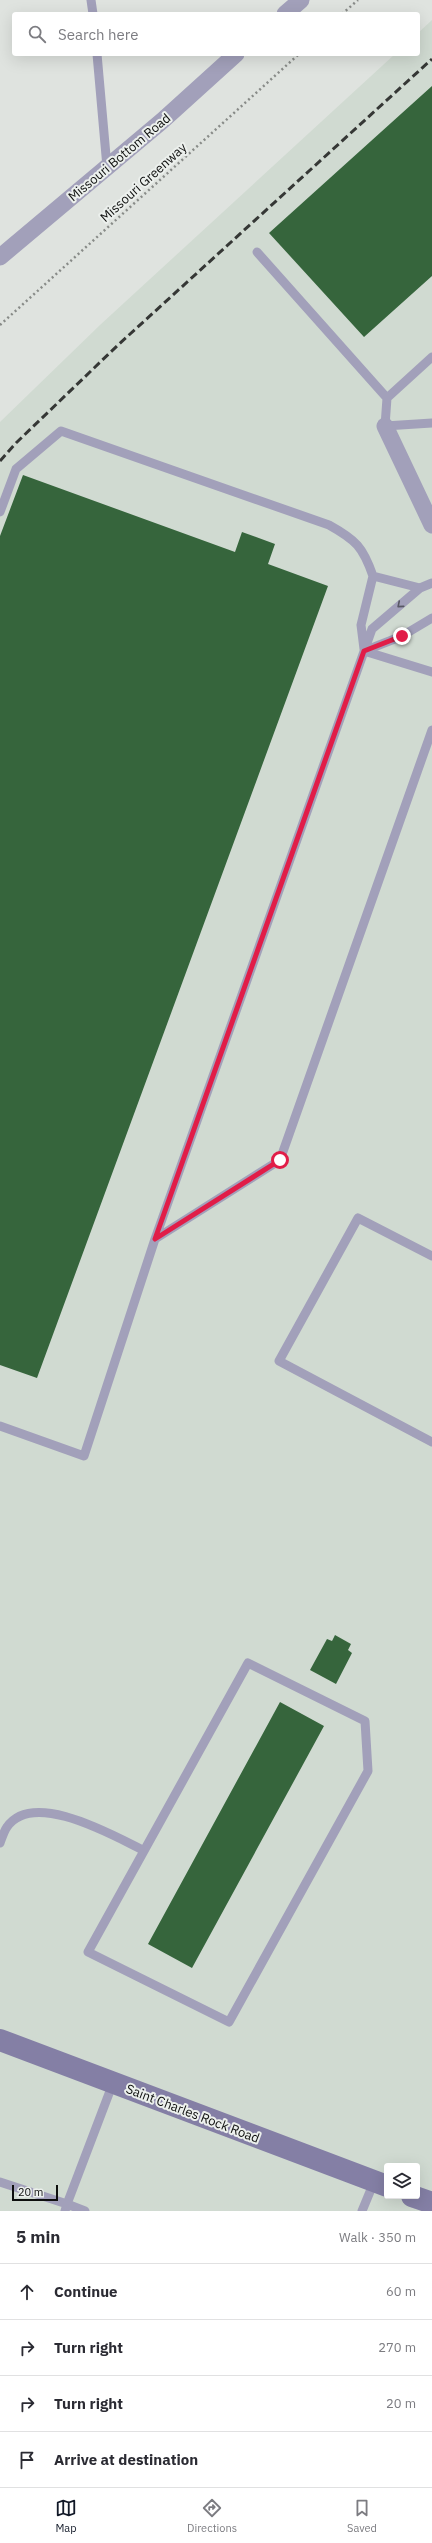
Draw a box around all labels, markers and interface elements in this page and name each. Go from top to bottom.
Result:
search box [12,12,420,56]
icon: search [26,23,48,45]
text: Search here [58,25,138,44]
street label: Missouri Bottom Road [65,110,174,205]
street label: Missouri Greenway [97,139,191,226]
one-way arrow [398,600,405,607]
route end [393,627,411,645]
route start [271,1151,289,1169]
street label: Saint Charles Rock Road [124,2080,262,2147]
map controls [384,2163,420,2199]
button: layers [384,2163,420,2199]
scale bar [12,2183,58,2202]
text: 20 m [18,2185,43,2199]
text: 5 min [16,2226,60,2248]
text: Walk · 350 m [339,2229,416,2246]
icon: ahead [16,2281,38,2303]
text: Continue [54,2282,118,2301]
text: 60 m [386,2283,416,2300]
icon: right [16,2337,38,2359]
text: Turn right [54,2338,123,2357]
text: 270 m [378,2339,416,2356]
icon: right [16,2393,38,2415]
text: Turn right [54,2394,123,2413]
text: 20 m [386,2395,416,2412]
icon: arrive [16,2449,38,2471]
text: Arrive at destination [54,2450,198,2469]
tab: Map [55,2497,77,2535]
tab: Directions [187,2497,237,2535]
tab: Saved [347,2497,377,2535]

